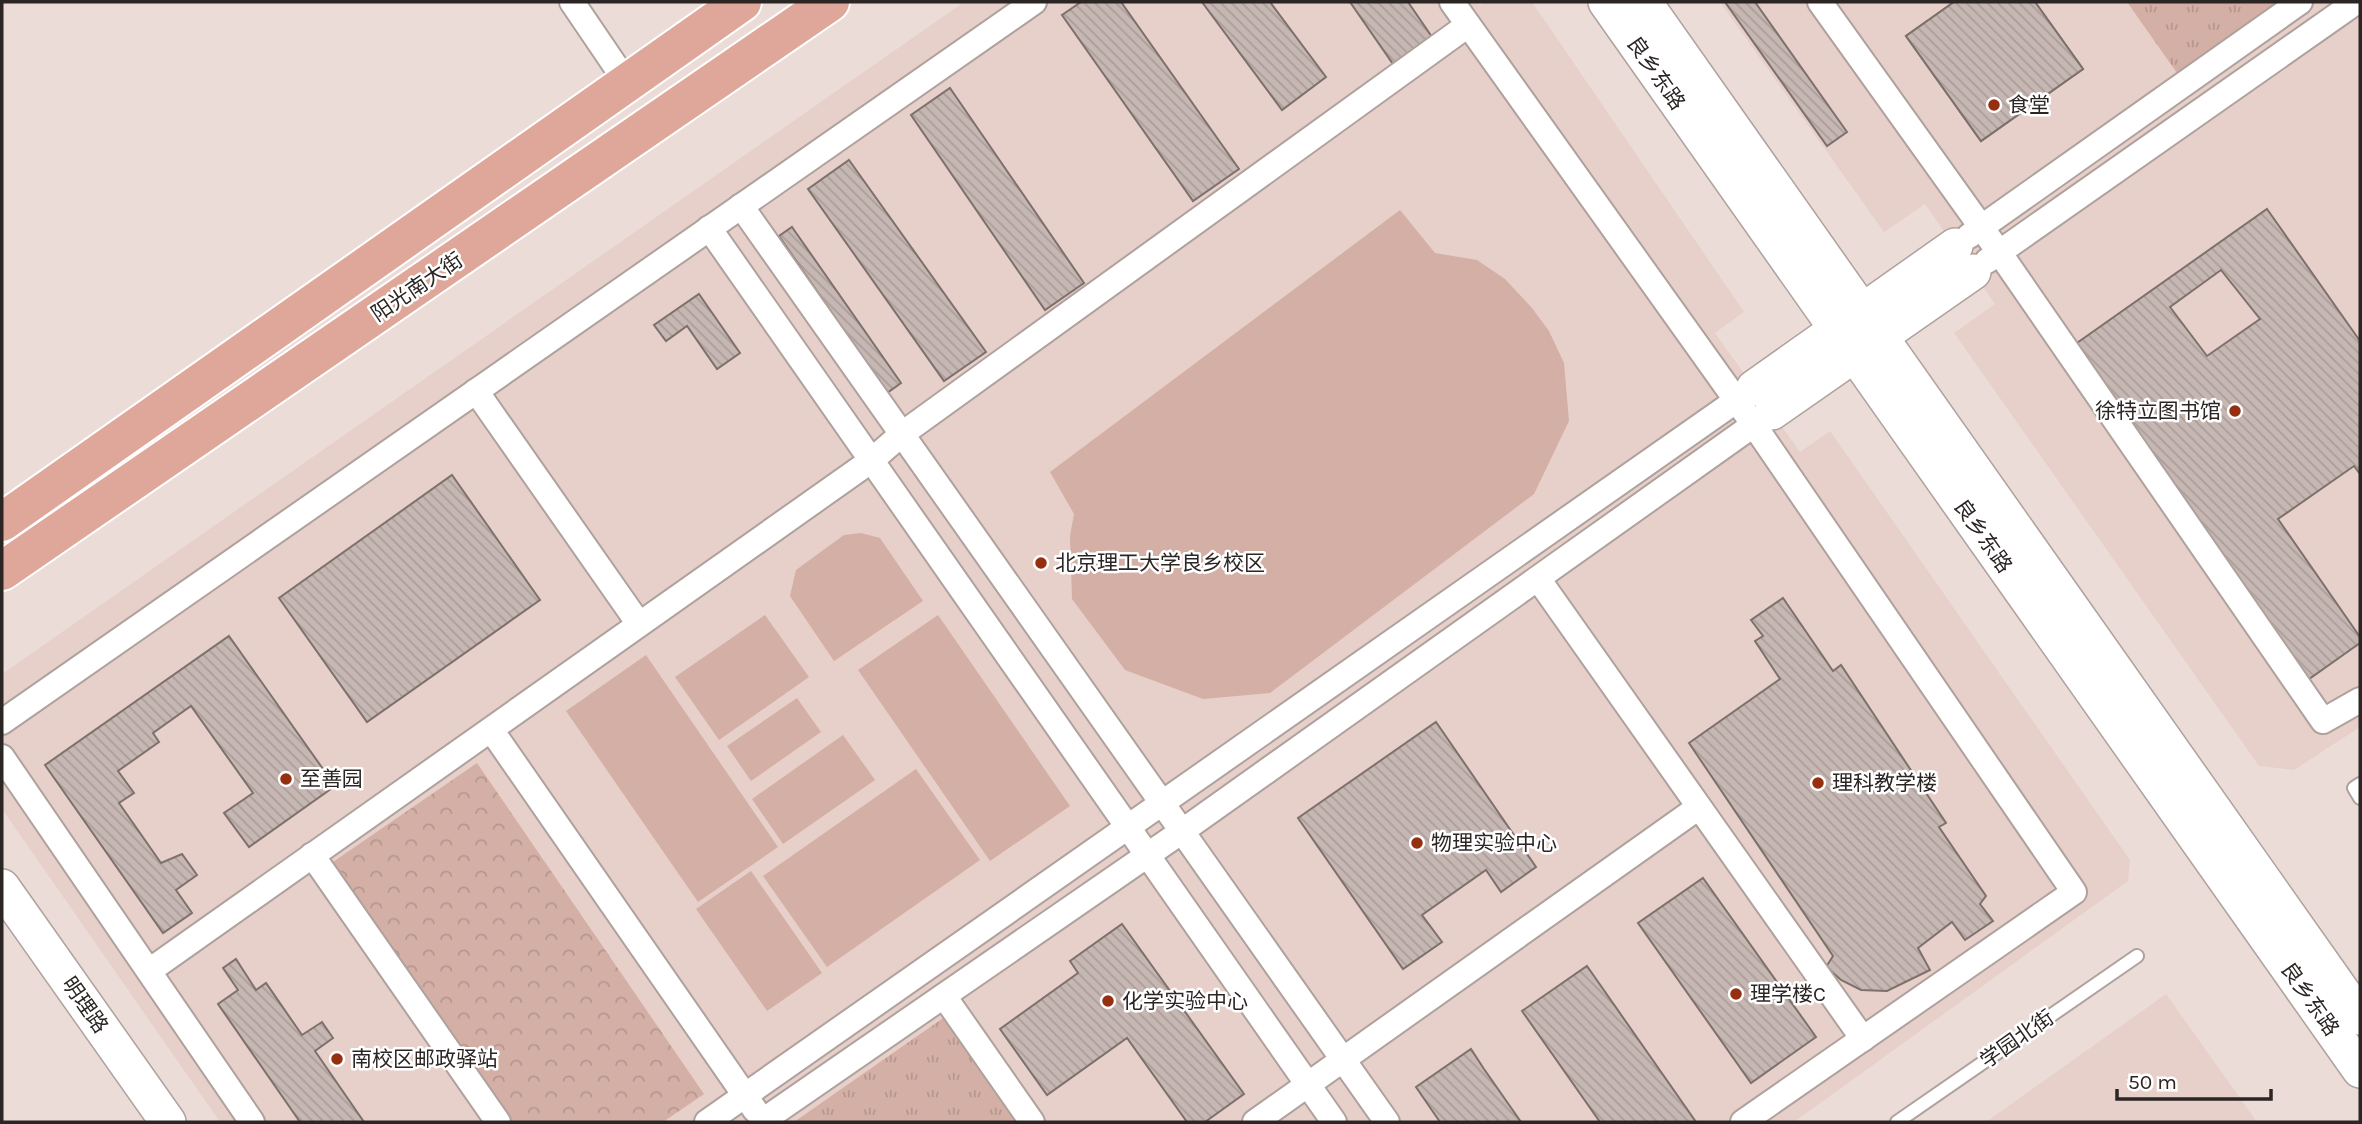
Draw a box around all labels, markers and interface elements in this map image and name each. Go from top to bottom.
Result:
street label: 良乡东路 [1622,32,1690,114]
place label: 食堂 [2008,93,2050,117]
marker: 食堂 [1986,97,2002,113]
street label: 阳光南大街 [367,248,467,326]
place label: 徐特立图书馆 [2095,399,2221,423]
marker: 徐特立图书馆 [2227,403,2243,419]
street label: 良乡东路 [1949,495,2017,577]
place label: 北京理工大学良乡校区 [1055,551,1265,575]
marker: 北京理工大学良乡校区 [1033,555,1049,571]
place label: 至善园 [300,767,363,791]
marker: 至善园 [278,771,294,787]
place label: 理科教学楼 [1832,771,1937,795]
marker: 理科教学楼 [1810,775,1826,791]
place label: 物理实验中心 [1431,831,1557,855]
marker: 物理实验中心 [1409,835,1425,851]
street label: 良乡东路 [2276,958,2344,1040]
street label: 明理路 [57,972,113,1038]
place label: 理学楼C [1750,982,1826,1006]
marker: 理学楼C [1728,986,1744,1002]
place label: 化学实验中心 [1122,989,1248,1013]
marker: 化学实验中心 [1100,993,1116,1009]
street label: 学园北街 [1976,1005,2058,1073]
place label: 南校区邮政驿站 [351,1047,498,1071]
marker: 南校区邮政驿站 [329,1051,345,1067]
scale bar [2117,1058,2271,1102]
text: 50 m [2128,1070,2177,1094]

